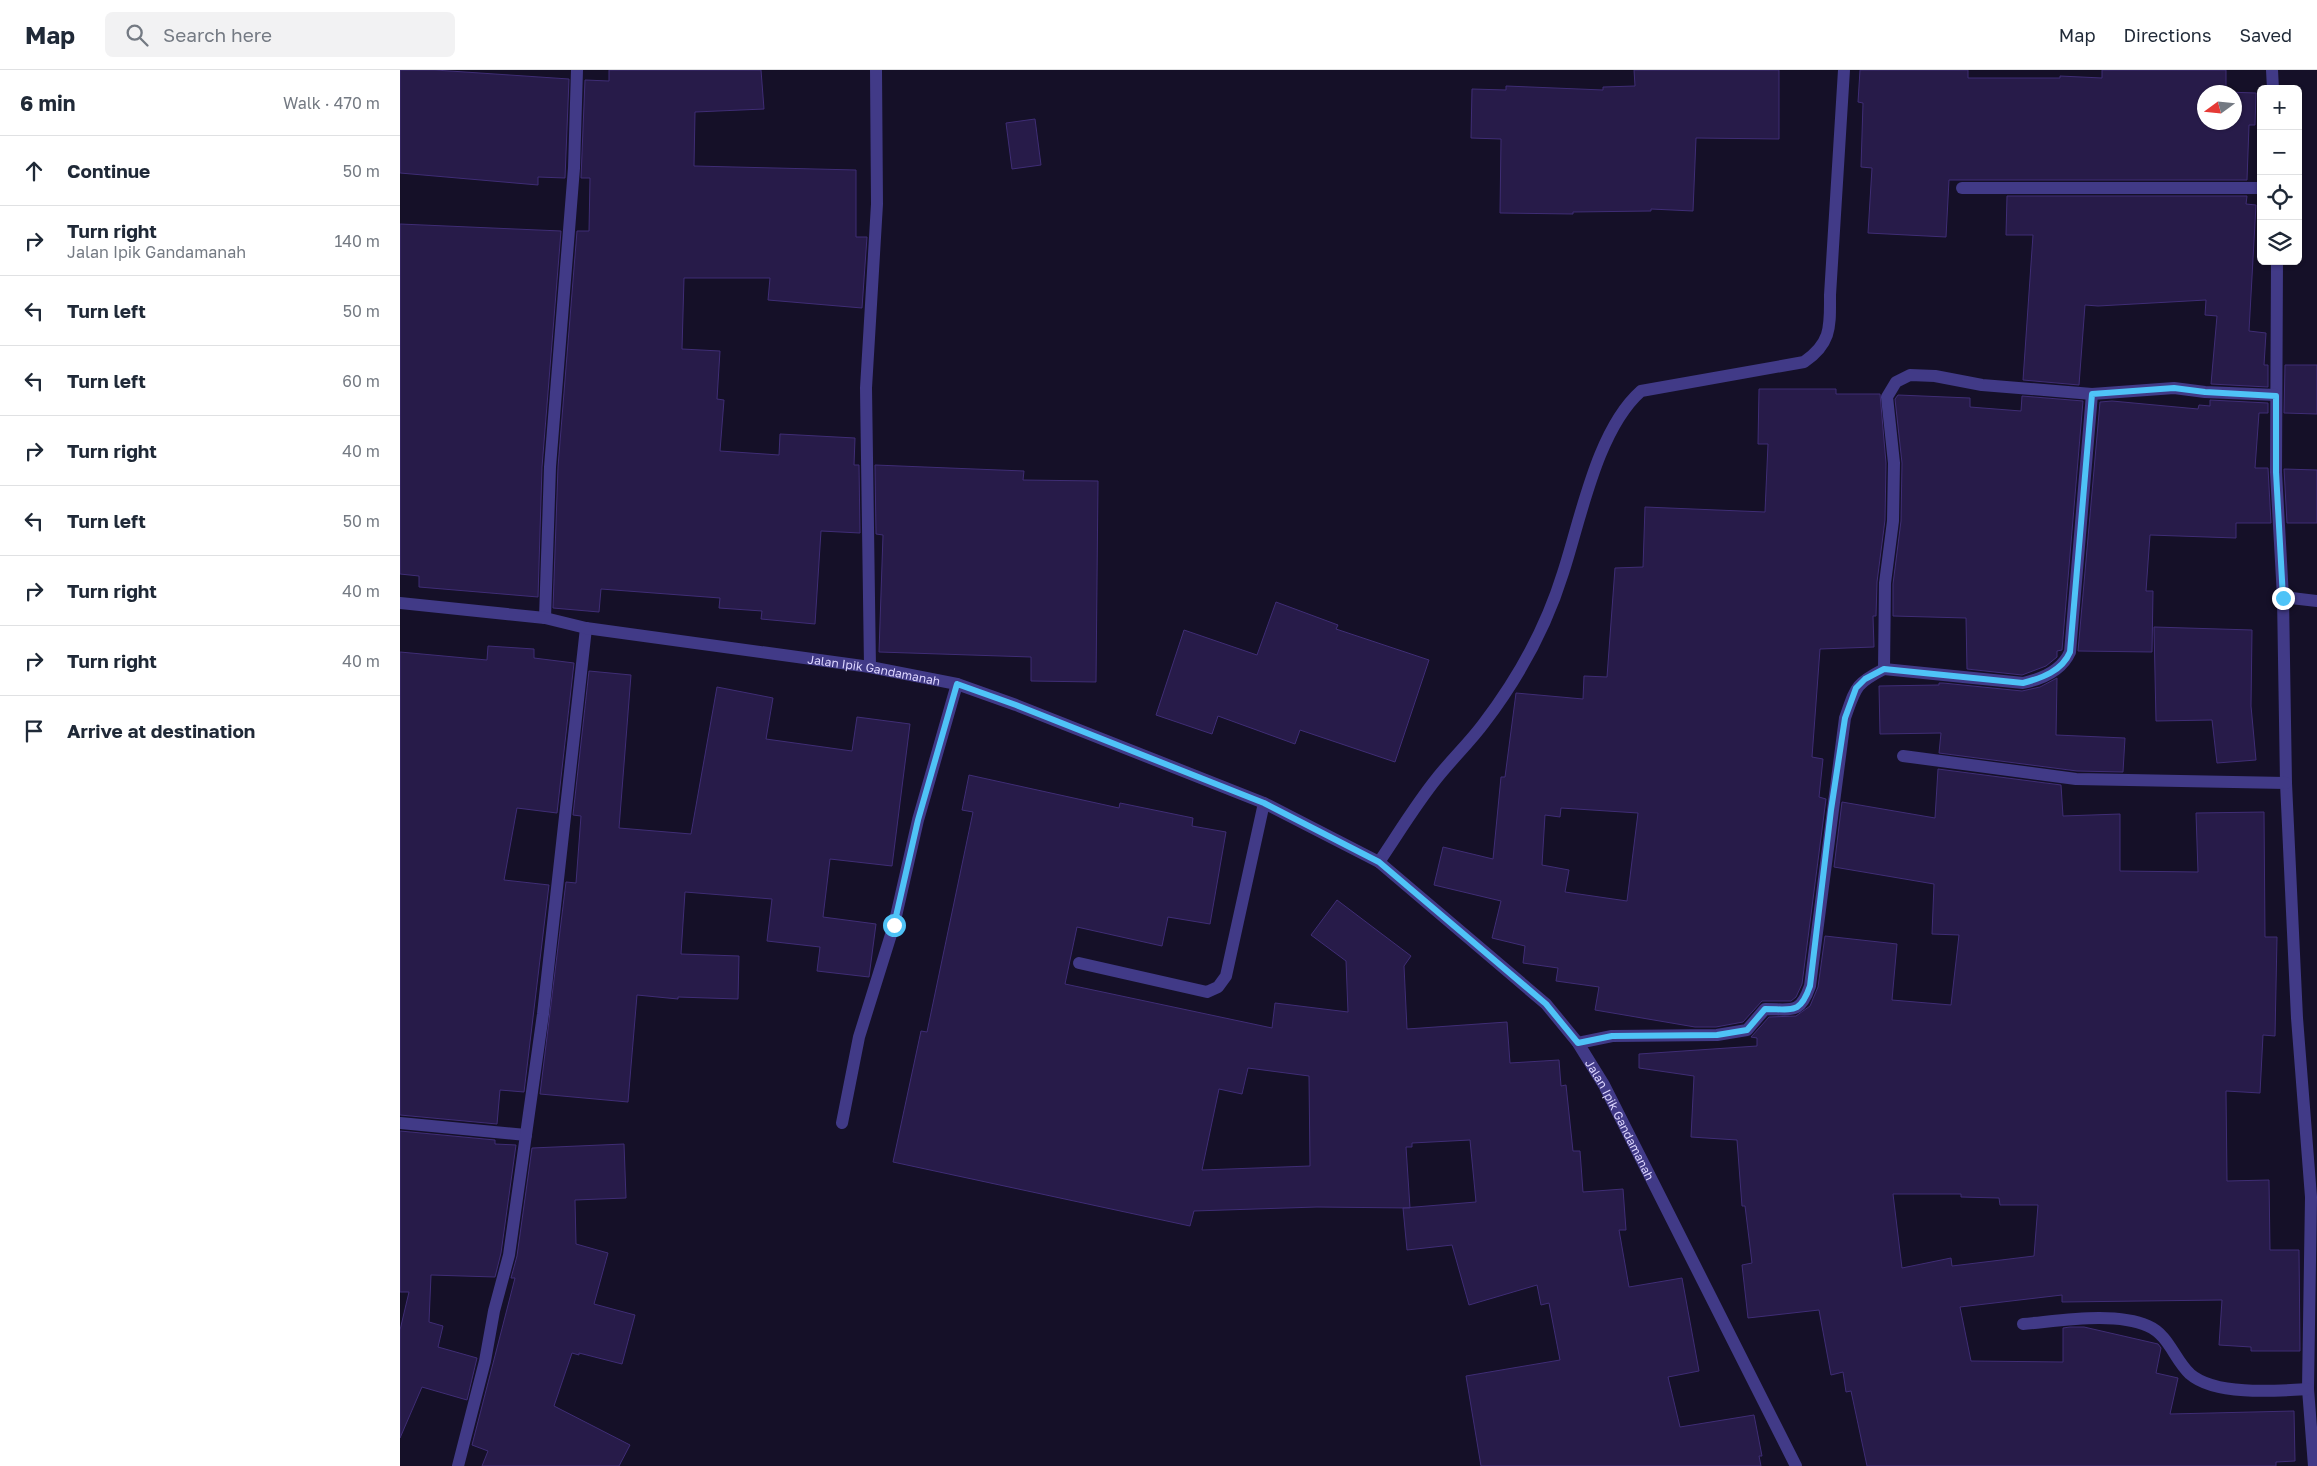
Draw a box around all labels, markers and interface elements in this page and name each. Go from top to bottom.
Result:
search box [105,12,455,57]
text: Map [25,20,75,49]
icon: search [123,21,151,49]
text: Search here [163,23,272,46]
text: Map [2059,24,2095,46]
text: Directions [2123,24,2211,46]
text: Saved [2239,24,2292,46]
north arrow [2197,85,2242,130]
map controls [2257,85,2302,265]
button: + [2257,85,2302,130]
text: 6 min [20,90,75,116]
text: Walk · 470 m [283,93,380,113]
button: − [2257,130,2302,175]
icon: ahead [20,157,48,185]
text: Continue [67,159,150,182]
text: 50 m [343,161,380,181]
button: locate [2257,175,2302,220]
text: Turn right [67,219,157,242]
button: layers [2257,220,2302,265]
icon: right [20,227,48,255]
text: 140 m [334,231,380,251]
text: Jalan Ipik Gandamanah [67,242,246,262]
icon: left [20,297,48,325]
text: Turn left [67,299,146,322]
text: 50 m [343,301,380,321]
icon: left [20,367,48,395]
text: Turn left [67,369,146,392]
text: 60 m [342,371,380,391]
icon: right [20,437,48,465]
text: Turn right [67,439,157,462]
text: 40 m [342,441,380,461]
icon: left [20,507,48,535]
text: Turn left [67,509,146,532]
text: 50 m [343,511,380,531]
icon: right [20,577,48,605]
text: Turn right [67,579,157,602]
text: 40 m [342,581,380,601]
route end [2272,587,2295,610]
icon: right [20,647,48,675]
text: Turn right [67,649,157,672]
text: 40 m [342,651,380,671]
street label: Jalan Ipik Gandamanah [807,651,942,688]
icon: arrive [20,717,48,745]
text: Arrive at destination [67,719,255,742]
route start [883,914,906,937]
street label: Jalan Ipik Gandamanah [1582,1056,1658,1182]

